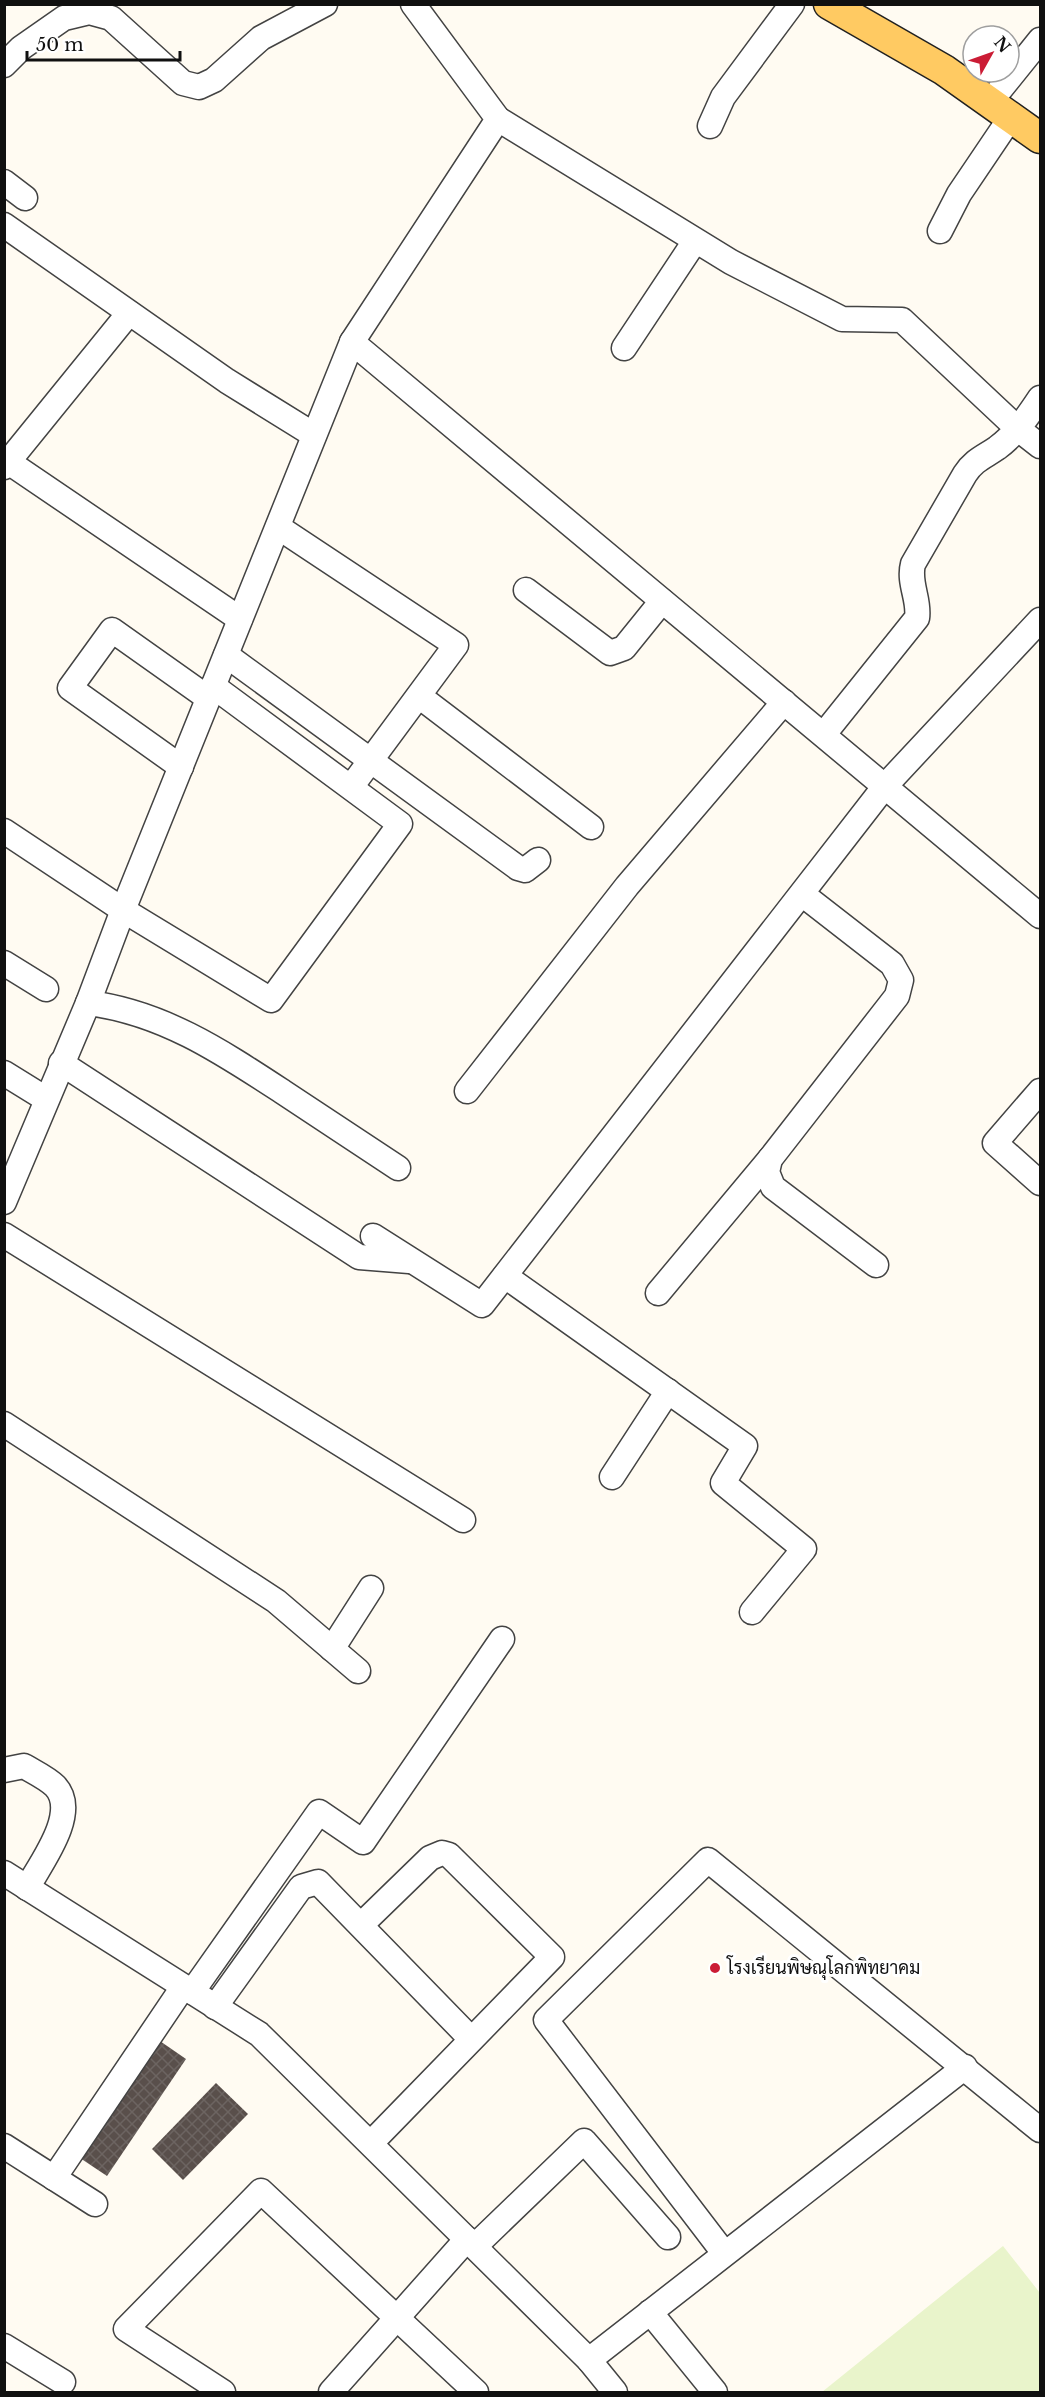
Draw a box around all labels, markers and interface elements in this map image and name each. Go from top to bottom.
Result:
scale bar [27,24,180,62]
north arrow [961,24,1021,84]
text: N [990,32,1015,57]
text: 50 m [36,34,84,56]
place label: โรงเรียนพิษณุโลกพิทยาคม [726,1955,920,1980]
marker: โรงเรียนพิษณุโลกพิทยาคม [708,1961,722,1975]

